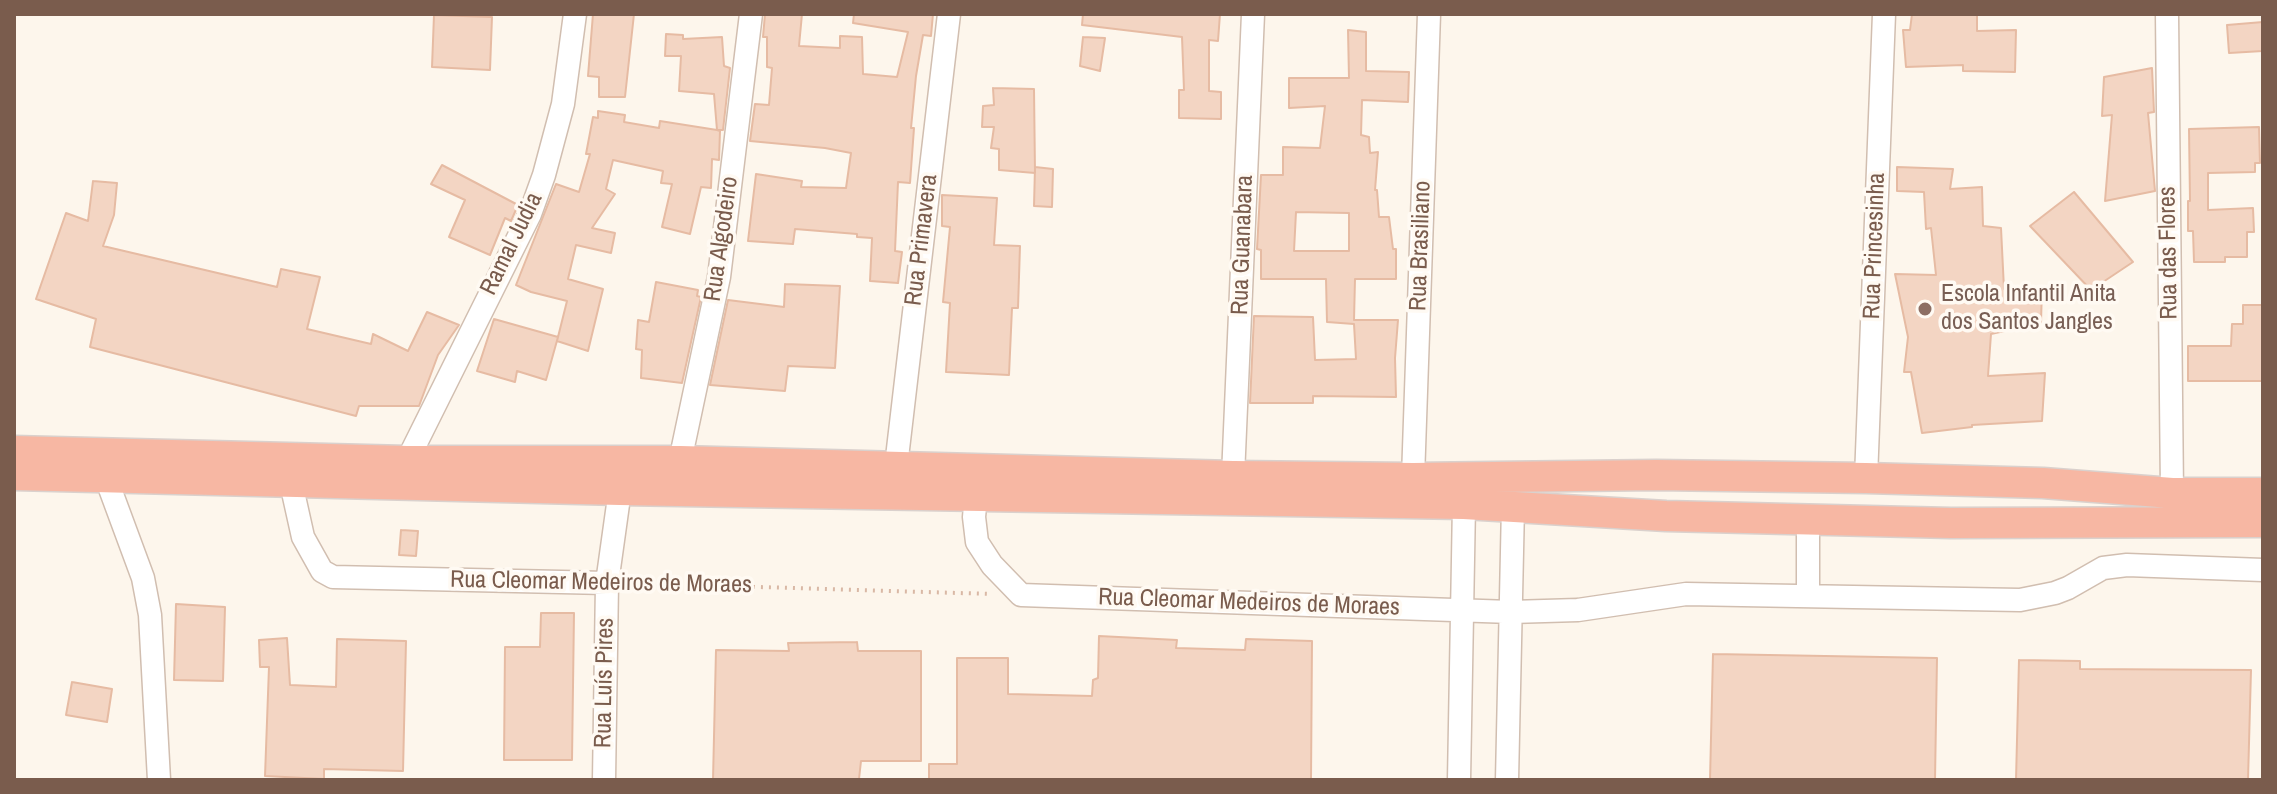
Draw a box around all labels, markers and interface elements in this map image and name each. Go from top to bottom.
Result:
street label: Rua Princesinha [1858,172,1892,320]
street label: Rua Primavera [900,173,944,307]
street label: Rua Algodeiro [699,175,745,303]
street label: Rua Guanabara [1226,175,1260,315]
street label: Rua Brasiliano [1404,180,1438,312]
street label: Rua das Flores [2153,186,2185,320]
street label: Ramal Judia [475,188,549,300]
place label: Escola Infantil Anita dos Santos Jangles [1941,281,2116,337]
marker: Escola Infantil Anita dos Santos Jangles [1916,300,1934,318]
street label: Rua Cleomar Medeiros de Moraes [450,566,752,600]
street label: Rua Cleomar Medeiros de Moraes [1098,583,1400,623]
street label: Rua Luís Pires [589,618,621,748]

